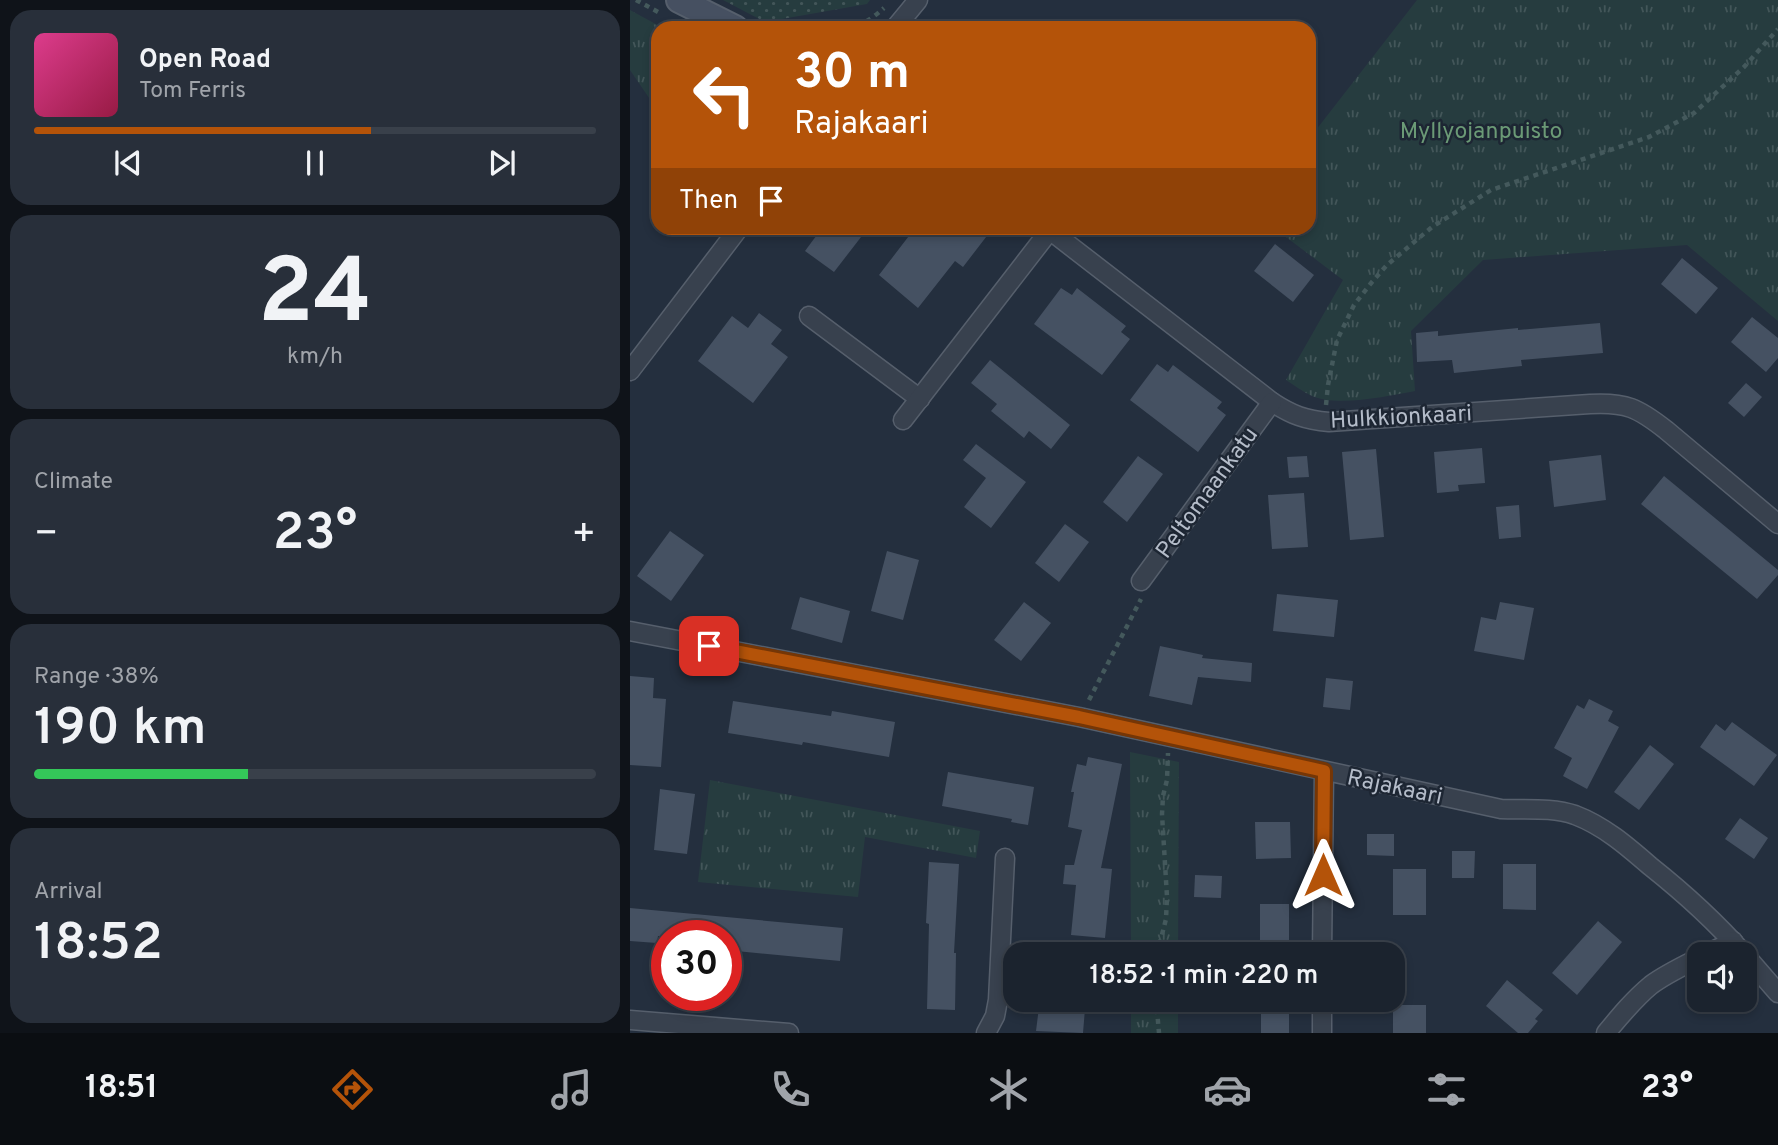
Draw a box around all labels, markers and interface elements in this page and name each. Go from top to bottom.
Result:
text: Open Road [139,44,271,77]
text: 30 m [794,44,910,106]
icon: left [679,49,770,140]
text: Tom Ferris [139,77,246,106]
text: Rajakaari [794,105,929,145]
park label: Myllyojanpuisto [1400,118,1562,147]
icon: previous [109,144,147,182]
icon: pause [296,144,334,182]
icon: next [483,144,521,182]
icon: arrive [752,182,790,220]
text: Then [679,185,738,218]
text: 24 [258,240,372,355]
text: km/h [287,343,343,372]
street label: Hulkkionkaari [1330,400,1473,437]
street label: Peltomaankatu [1151,422,1266,565]
text: Climate [34,468,113,497]
text: 23° [273,502,357,568]
text: − [34,511,59,560]
text: + [571,511,596,560]
pin [679,616,739,676]
icon: arrive [690,627,728,665]
text: Range · 38% [34,663,159,692]
text: 190 km [34,697,206,763]
street label: Rajakaari [1344,764,1445,813]
position arrow [1286,838,1360,912]
text: Arrival [34,878,103,907]
text: 18:52 [34,912,163,978]
speed limit sign: 30 [651,920,742,1011]
map controls [1687,942,1757,1012]
button: sound [1687,942,1757,1012]
text: 18:52 · 1 min · 220 m [1090,960,1318,993]
icon: directions [328,1065,377,1114]
icon: music [547,1065,596,1114]
icon: phone [766,1065,815,1114]
icon: climate [984,1065,1033,1114]
icon: car [1203,1065,1252,1114]
icon: filters [1422,1065,1471,1114]
text: 18:51 [85,1069,158,1109]
text: 23° [1641,1069,1693,1109]

